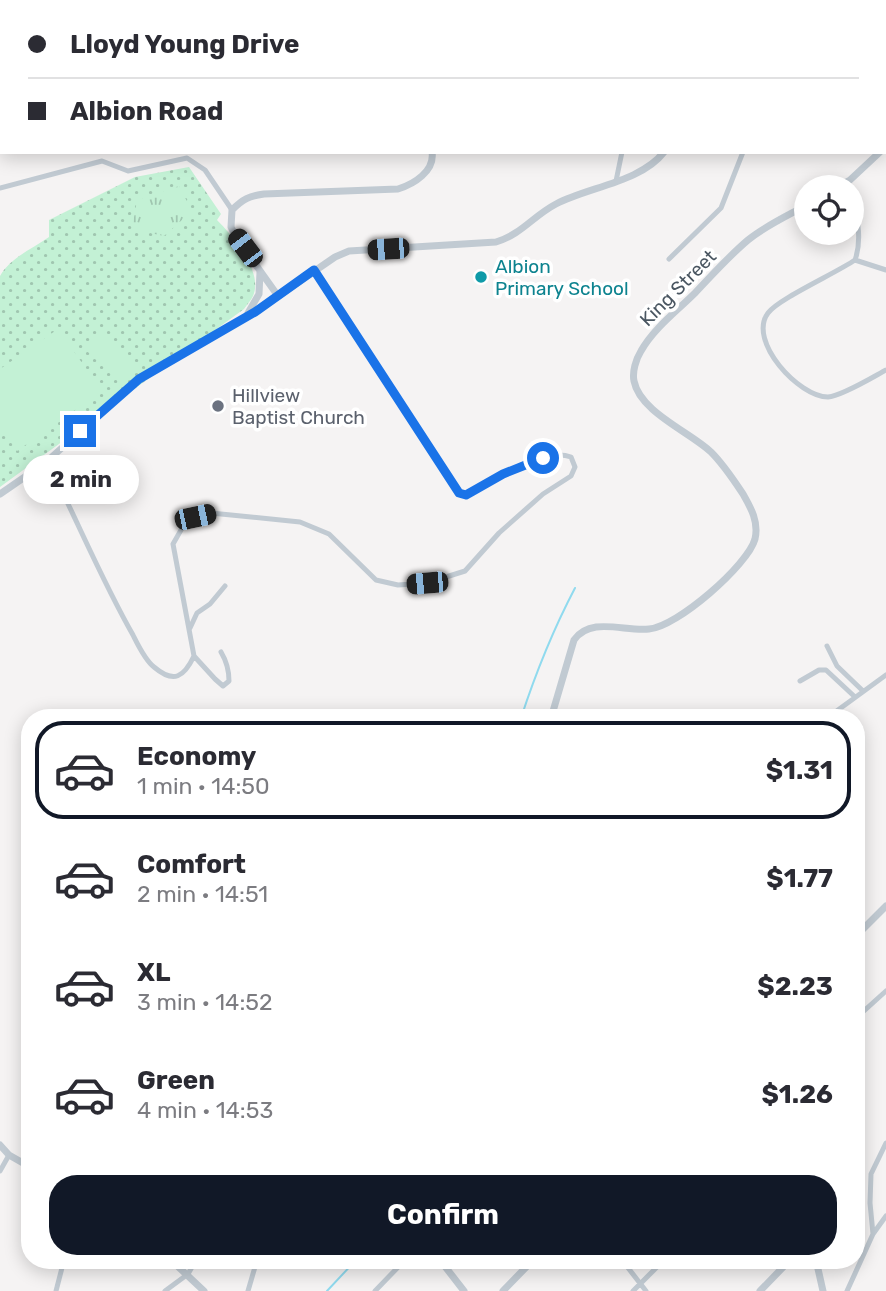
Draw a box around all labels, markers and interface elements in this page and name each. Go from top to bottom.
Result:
text: Lloyd Young Drive [70,29,299,60]
text: Albion Road [70,96,223,127]
map controls [794,175,864,245]
button: locate [794,175,864,245]
car [224,225,267,271]
car [367,237,410,261]
street label: King Street [635,245,721,331]
place label: Albion Primary School [495,255,629,300]
marker: Albion Primary School [473,269,489,285]
place label: Hillview Baptist Church [232,384,365,429]
marker: Hillview Baptist Church [210,398,226,414]
route end [64,415,96,447]
route start [527,442,559,474]
callout: 2 min [22,456,138,504]
text: 2 min [50,465,112,493]
car [173,502,218,532]
car [406,571,449,595]
icon: car [53,739,116,802]
text: Economy [137,741,256,772]
text: $1.31 [766,755,833,786]
text: 1 min · 14:50 [137,772,270,800]
icon: car [53,847,116,910]
text: Comfort [137,849,246,880]
text: $1.77 [766,863,833,894]
text: 2 min · 14:51 [137,880,268,908]
icon: car [53,955,116,1018]
text: XL [137,957,170,988]
text: $2.23 [757,971,833,1002]
text: 3 min · 14:52 [137,988,272,1016]
icon: car [53,1063,116,1126]
text: Green [137,1065,215,1096]
text: $1.26 [761,1079,833,1110]
text: 4 min · 14:53 [137,1096,273,1124]
button: Confirm [49,1175,837,1255]

